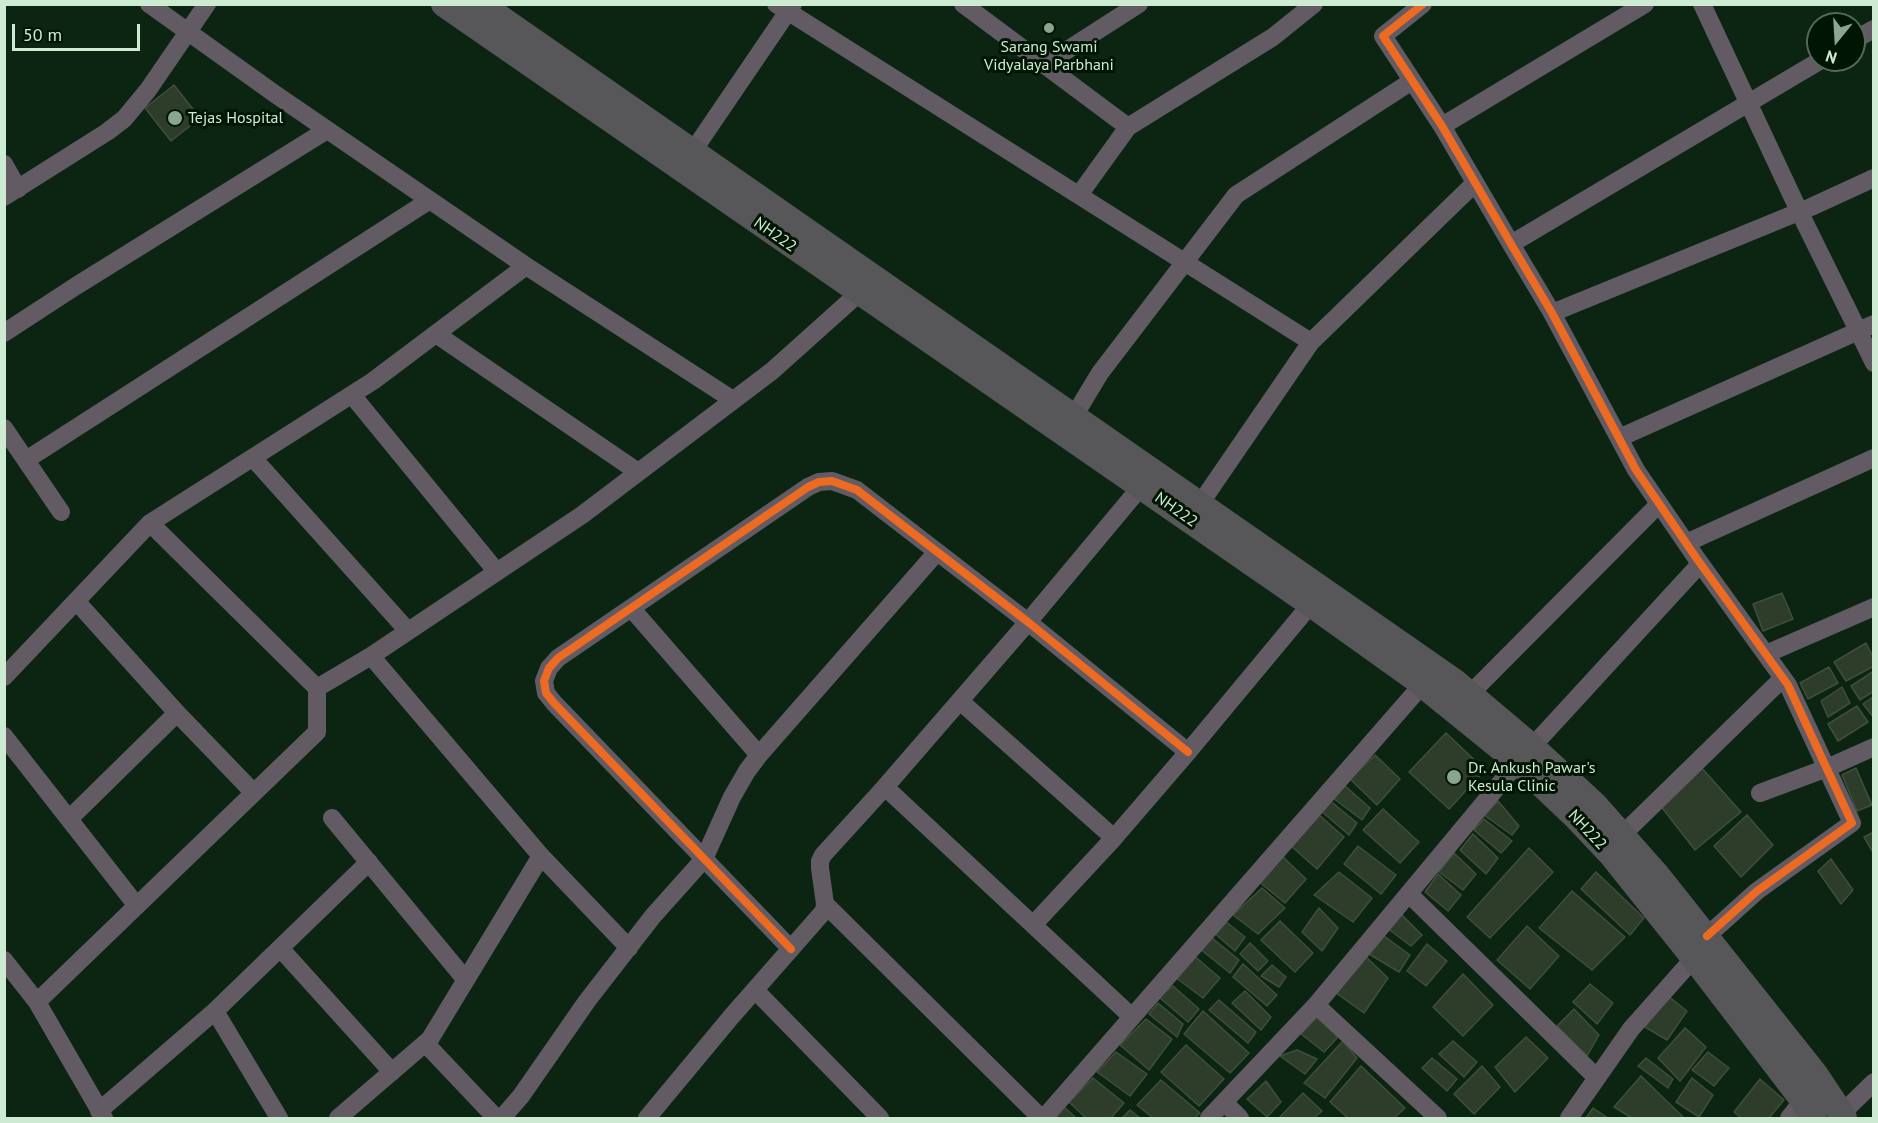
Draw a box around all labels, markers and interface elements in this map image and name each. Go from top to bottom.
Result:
scale bar [15,12,142,50]
north arrow [1806,12,1866,72]
marker: Sarang Swami Vidyalaya Parbhani [1042,21,1056,35]
text: 50 m [23,23,62,46]
place label: Sarang Swami Vidyalaya Parbhani [984,37,1114,75]
text: N [1823,46,1839,68]
place label: Tejas Hospital [188,108,283,128]
marker: Tejas Hospital [166,109,184,127]
street label: NH222 [750,213,800,257]
street label: NH222 [1151,488,1201,532]
place label: Dr. Ankush Pawar's Kesula Clinic [1468,758,1595,796]
marker: Dr. Ankush Pawar's Kesula Clinic [1445,768,1463,786]
street label: NH222 [1564,806,1610,854]

